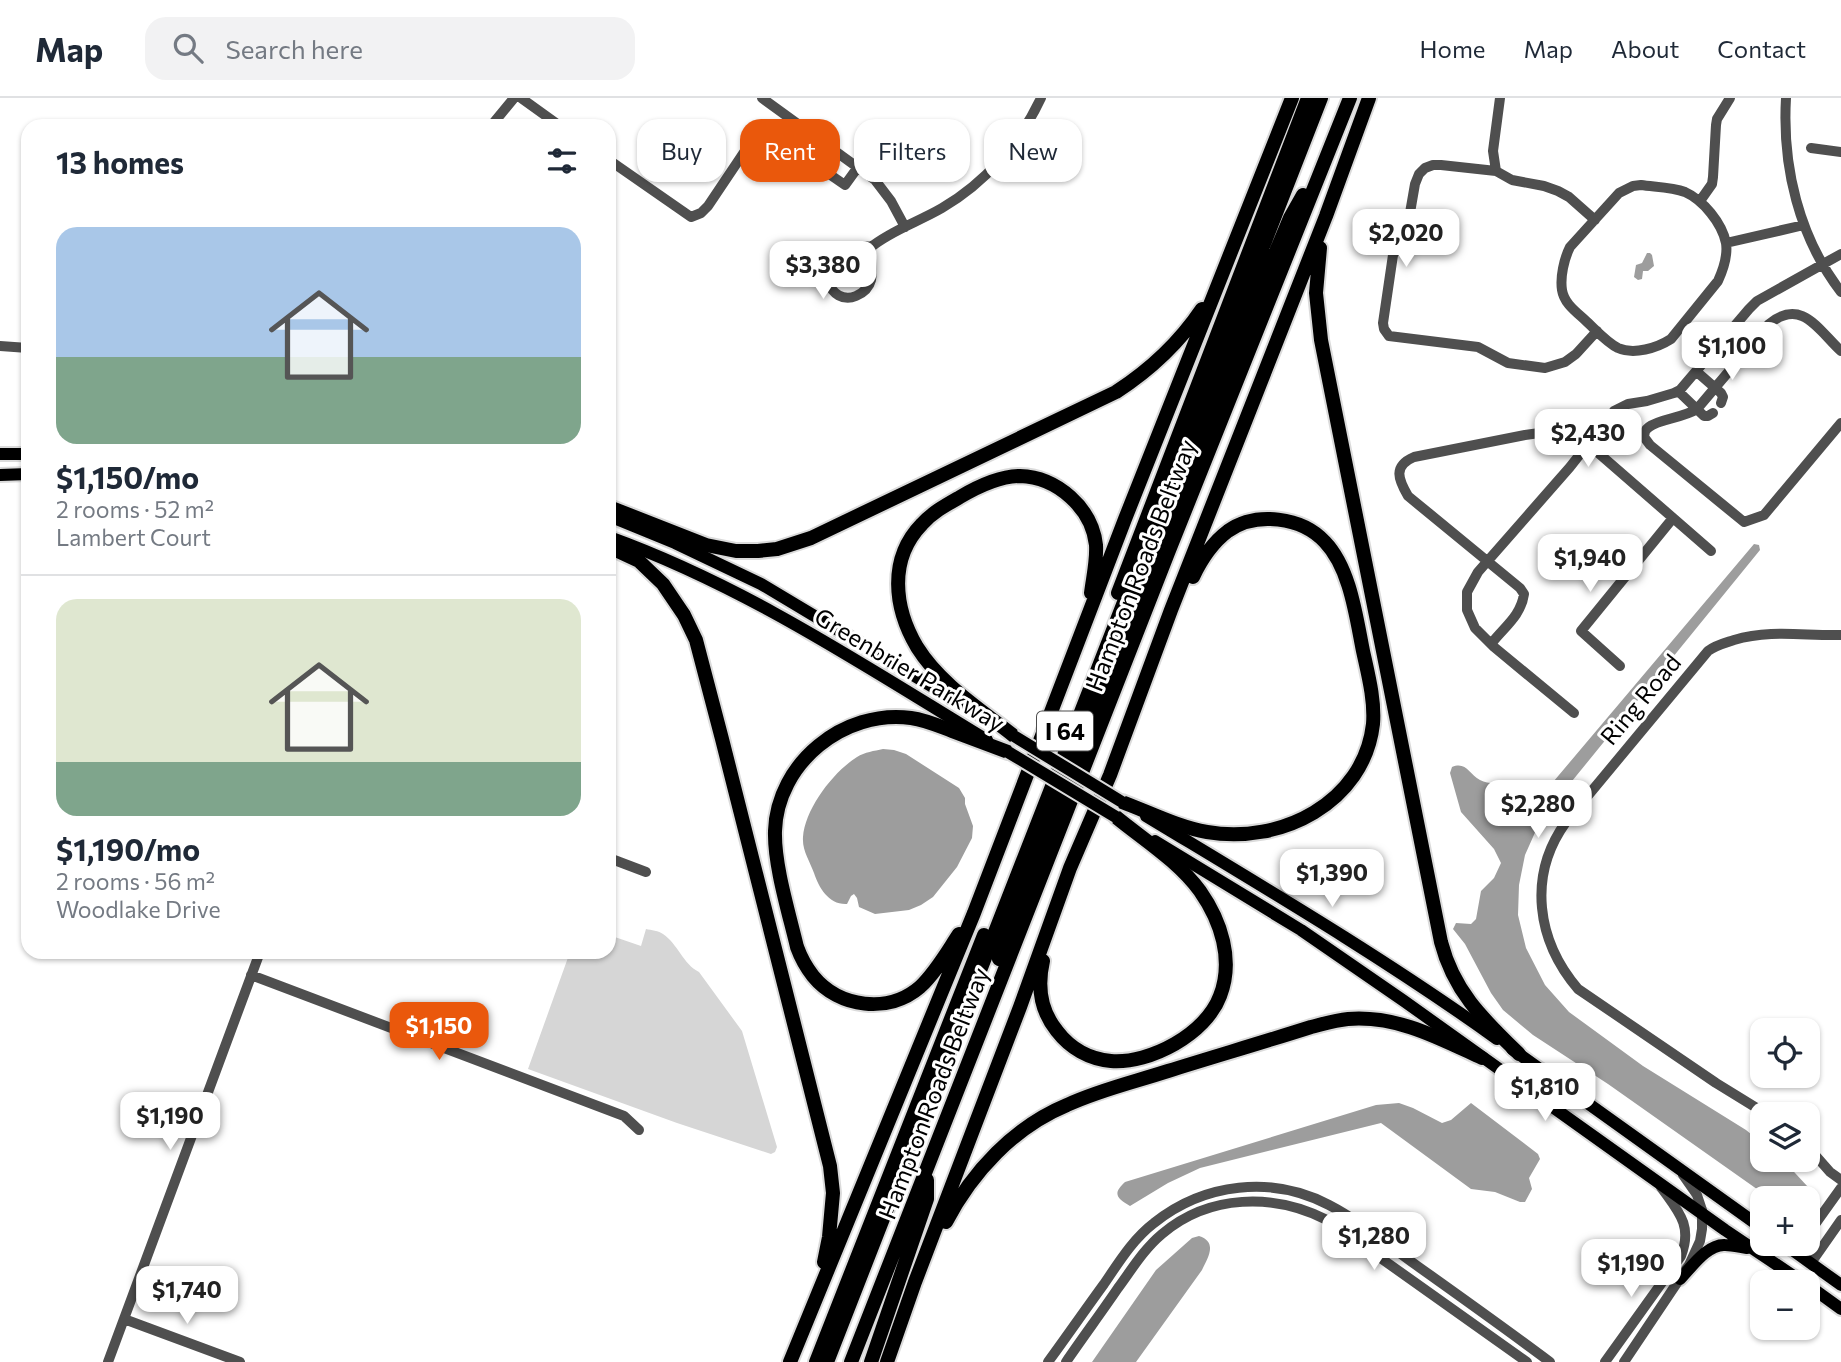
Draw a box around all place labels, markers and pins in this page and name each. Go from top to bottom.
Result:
pin: $2,020 [1349,209,1463,269]
pin: $3,380 [766,242,880,301]
pin: $1,100 [1675,322,1789,382]
pin: $2,430 [1531,410,1645,469]
pin: $1,940 [1533,534,1647,594]
pin: $2,280 [1481,780,1595,840]
pin: $1,390 [1275,850,1389,909]
pin: $1,150 [382,1002,496,1062]
pin: $1,810 [1488,1063,1602,1123]
pin: $1,190 [113,1093,227,1152]
pin: $1,280 [1317,1212,1431,1272]
pin: $1,190 [1574,1240,1688,1299]
pin: $1,740 [130,1266,244,1326]

